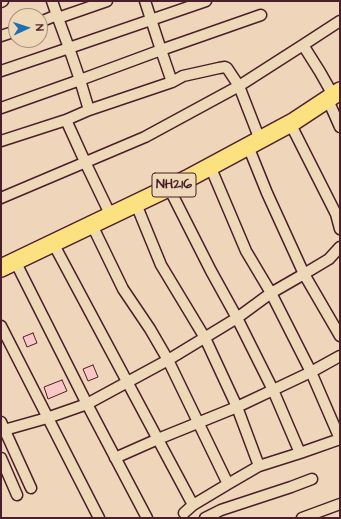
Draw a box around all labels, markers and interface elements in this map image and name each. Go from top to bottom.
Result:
north arrow [8,8,48,48]
text: N [32,24,47,31]
road number: NH216 [152,173,196,197]

